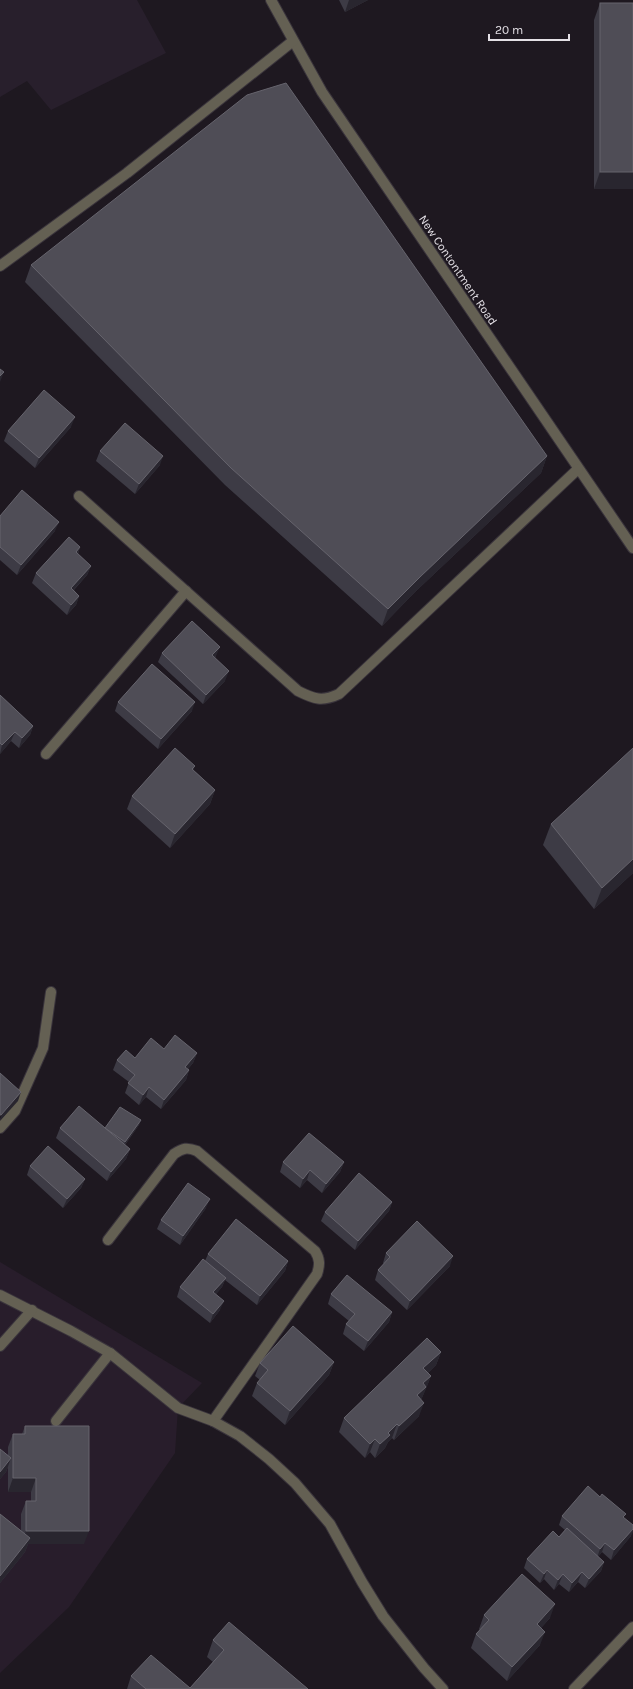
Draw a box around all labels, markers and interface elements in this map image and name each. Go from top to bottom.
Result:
scale bar [489,16,569,42]
text: 20 m [495,23,523,37]
street label: New Contontment Road [416,212,500,328]

